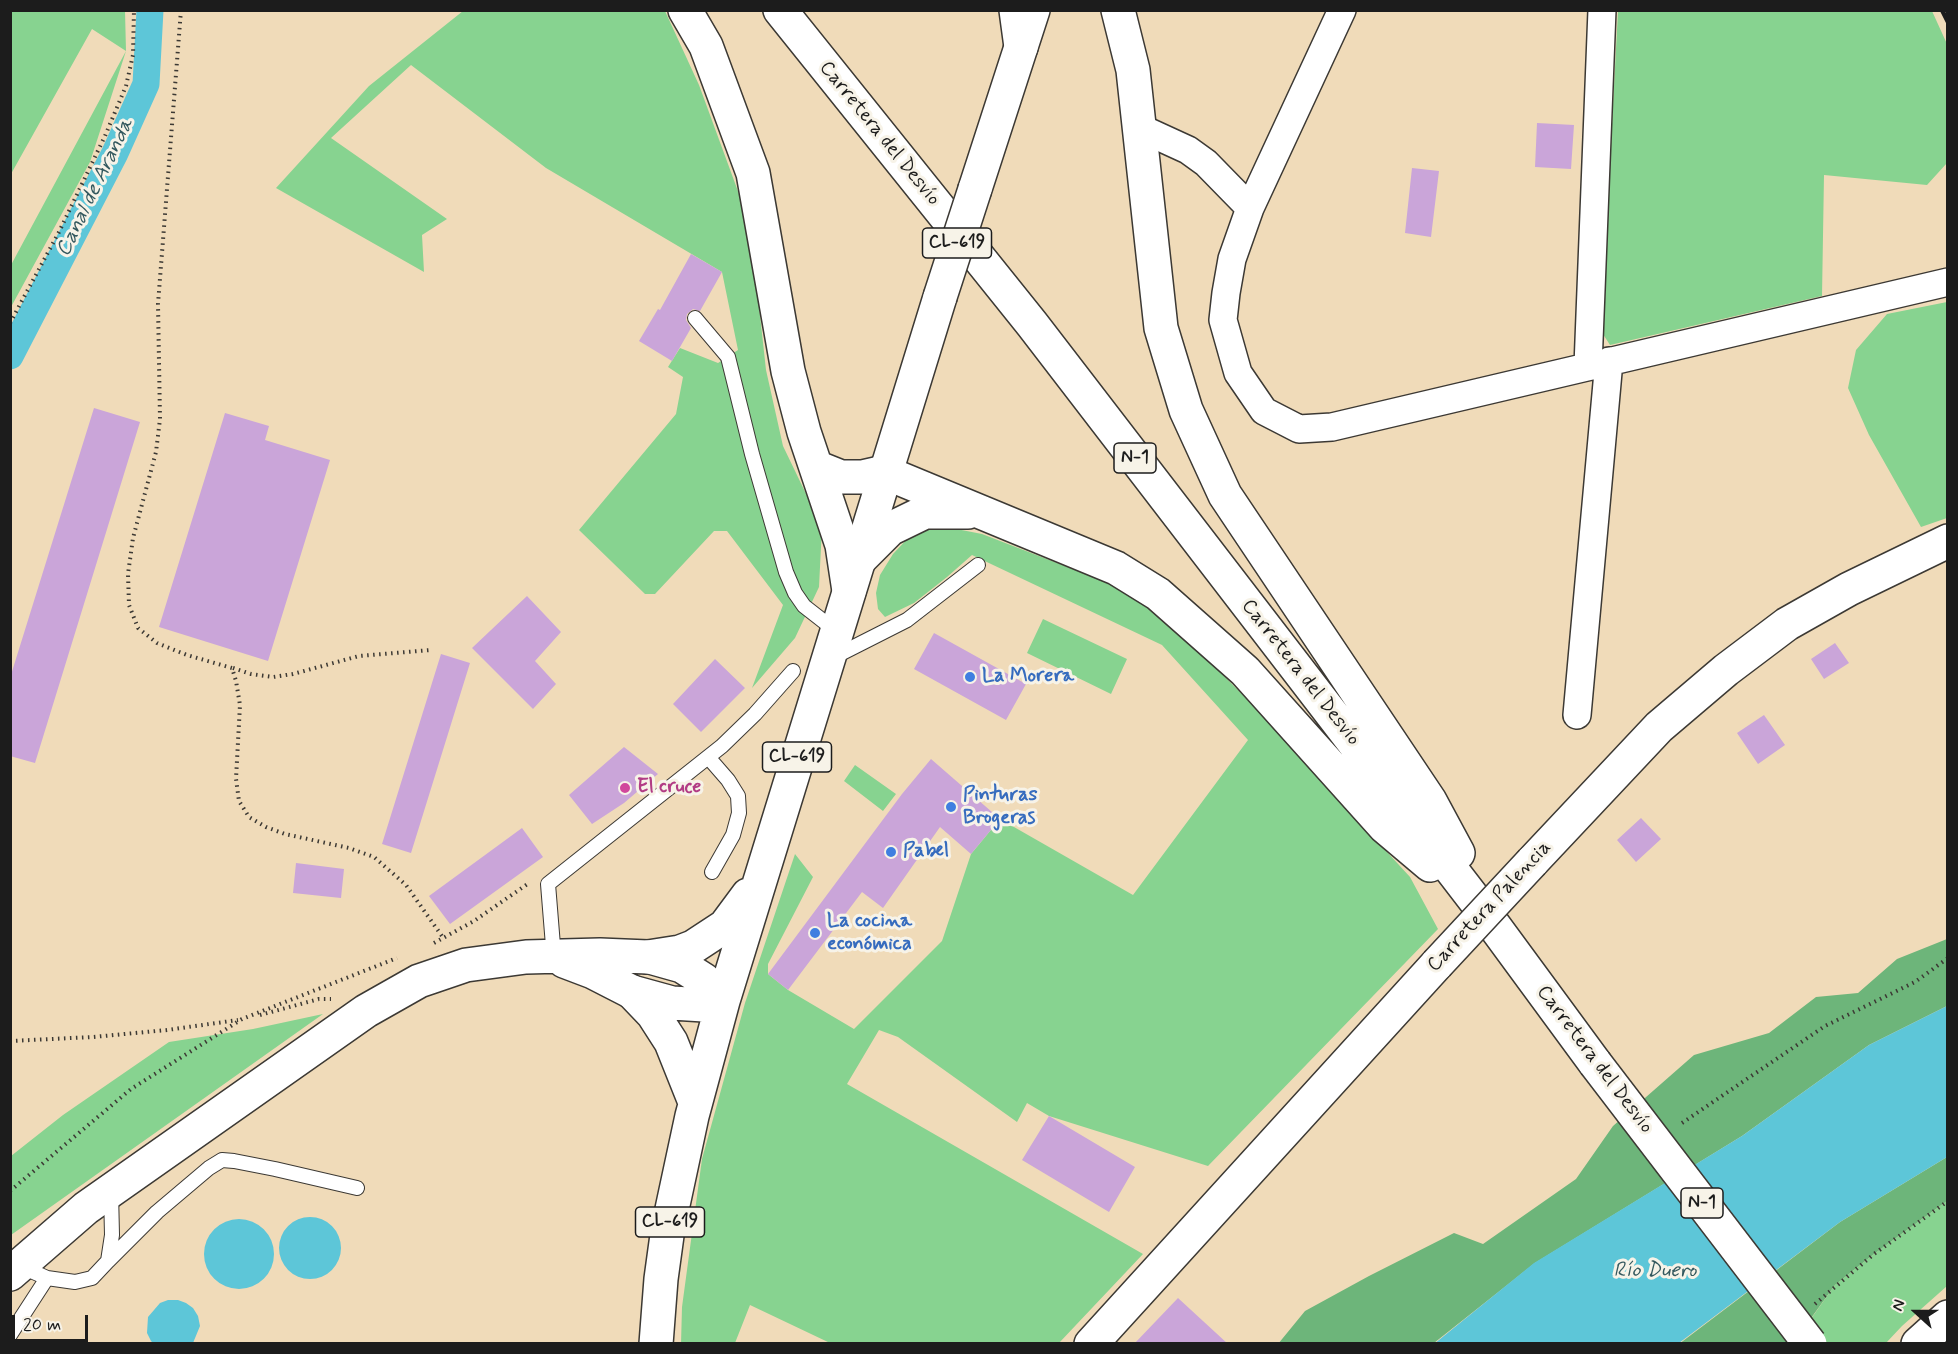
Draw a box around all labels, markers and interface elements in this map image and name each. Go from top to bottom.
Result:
street label: Carretera del Desvío [813,57,945,211]
water label: Canal de Aranda [52,115,140,261]
road number: CL-619 [922,228,992,258]
road number: N-1 [1114,443,1156,473]
street label: Carretera del Desvío [1235,595,1365,751]
place label: La Morera [982,665,1074,689]
marker: La Morera [963,670,977,684]
road number: CL-619 [762,742,832,772]
place label: El cruce [637,776,701,800]
marker: El cruce [618,781,632,795]
place label: Pinturas Brogeras [963,784,1037,831]
marker: Pinturas Brogeras [944,800,958,814]
street label: Carretera Palencia [1423,836,1557,978]
place label: Pabel [903,840,949,864]
marker: Pabel [884,845,898,859]
place label: La cocina económica [827,910,912,957]
marker: La cocina económica [808,926,822,940]
street label: Carretera del Desvío [1531,981,1657,1139]
road number: N-1 [1681,1188,1723,1218]
road number: CL-619 [636,1207,704,1237]
water label: Río Duero [1614,1259,1696,1285]
north arrow [1886,1282,1946,1342]
text: N [1887,1297,1910,1314]
scale bar [15,1303,92,1341]
text: 20 m [23,1313,61,1337]

